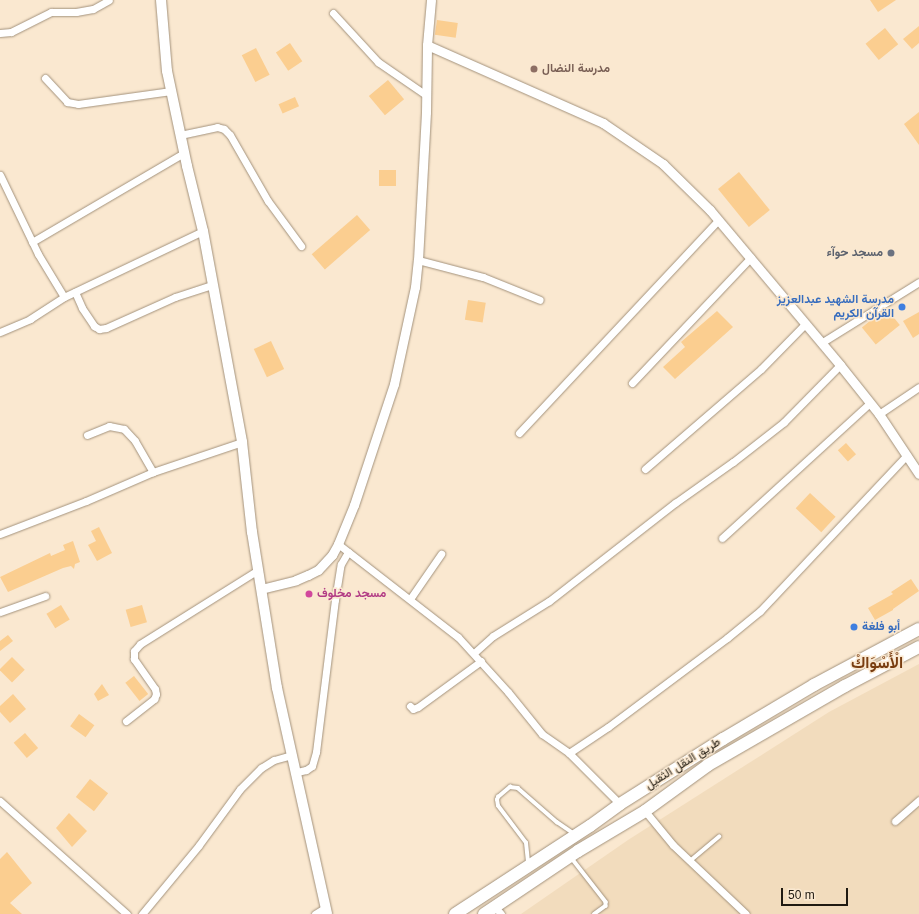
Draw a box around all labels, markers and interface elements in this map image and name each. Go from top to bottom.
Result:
place label: مدرسة النضال [542,62,610,76]
marker: مدرسة النضال [529,64,539,74]
place label: مسجد حوآء [826,246,883,260]
marker: مسجد حوآء [886,248,896,258]
place label: مدرسة الشهيد عبدالعزيز القرآن الكريم [777,293,894,321]
marker: مدرسة الشهيد عبدالعزيز القرآن الكريم [897,302,907,312]
place label: مسجد مخلوف [317,587,386,601]
marker: مسجد مخلوف [304,589,314,599]
place label: أبو فلغة [862,620,900,634]
marker: أبو فلغة [849,622,859,632]
district label: الْأَسْوَاكْ [851,653,903,673]
street label: طريق النقل الثقيل [643,735,723,793]
scale bar [783,880,850,906]
text: 50 m [788,888,815,902]

